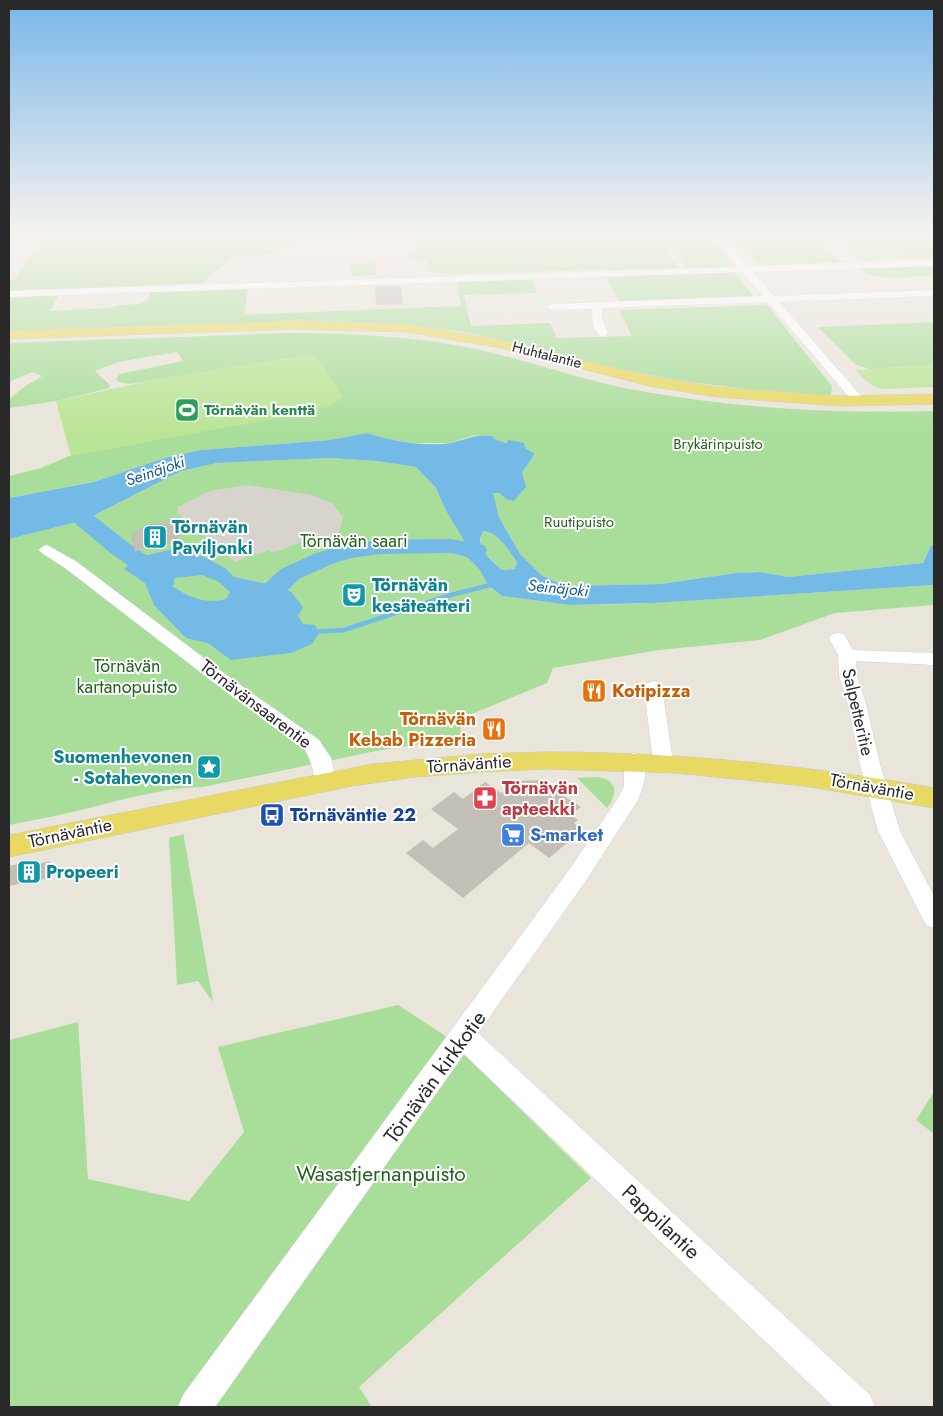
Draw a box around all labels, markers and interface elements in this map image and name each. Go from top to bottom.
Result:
street label: Huhtalantie [510,336,584,374]
sports icon: Törnävän kenttä [174,397,200,423]
place label: Törnävän kenttä [204,399,315,421]
park label: Brykärinpuisto [673,433,763,455]
water label: Seinäjoki [123,450,188,492]
park label: Ruutipuisto [544,511,614,533]
place label: Törnävän Paviljonki [172,514,253,561]
building icon: Törnävän Paviljonki [142,524,168,550]
park label: Törnävän saari [300,528,408,554]
place label: Törnävän kesäteatteri [372,572,470,619]
water label: Seinäjoki [527,573,590,603]
theatre icon: Törnävän kesäteatteri [341,582,367,608]
park label: Törnävän kartanopuisto [77,653,178,700]
street label: Törnävänsaarentie [195,653,317,755]
street label: Salpetteritie [835,666,881,758]
restaurant icon: Kotipizza [581,678,607,704]
place label: Kotipizza [612,678,690,704]
place label: Törnävän Kebab Pizzeria [349,706,476,753]
restaurant icon: Törnävän Kebab Pizzeria [481,716,507,742]
place label: Suomenhevonen - Sotahevonen [53,744,192,791]
street label: Törnäväntie [426,748,512,780]
place icon: Suomenhevonen - Sotahevonen [196,754,222,780]
street label: Törnäväntie [828,767,916,807]
place label: Törnävän apteekki [502,775,578,822]
pharmacy icon: Törnävän apteekki [472,785,498,811]
bus stop icon: Törnäväntie 22 [259,802,285,828]
place label: Törnäväntie 22 [290,802,416,828]
street label: Törnäväntie [26,811,114,855]
supermarket icon: S-market [500,822,526,848]
place label: S-market [530,822,604,848]
building icon: Propeeri [16,859,42,885]
place label: Propeeri [46,859,119,885]
street label: Törnävän kirkkotie [377,1005,493,1149]
park label: Wasastjernanpuisto [296,1159,466,1189]
street label: Pappilantie [615,1178,707,1266]

